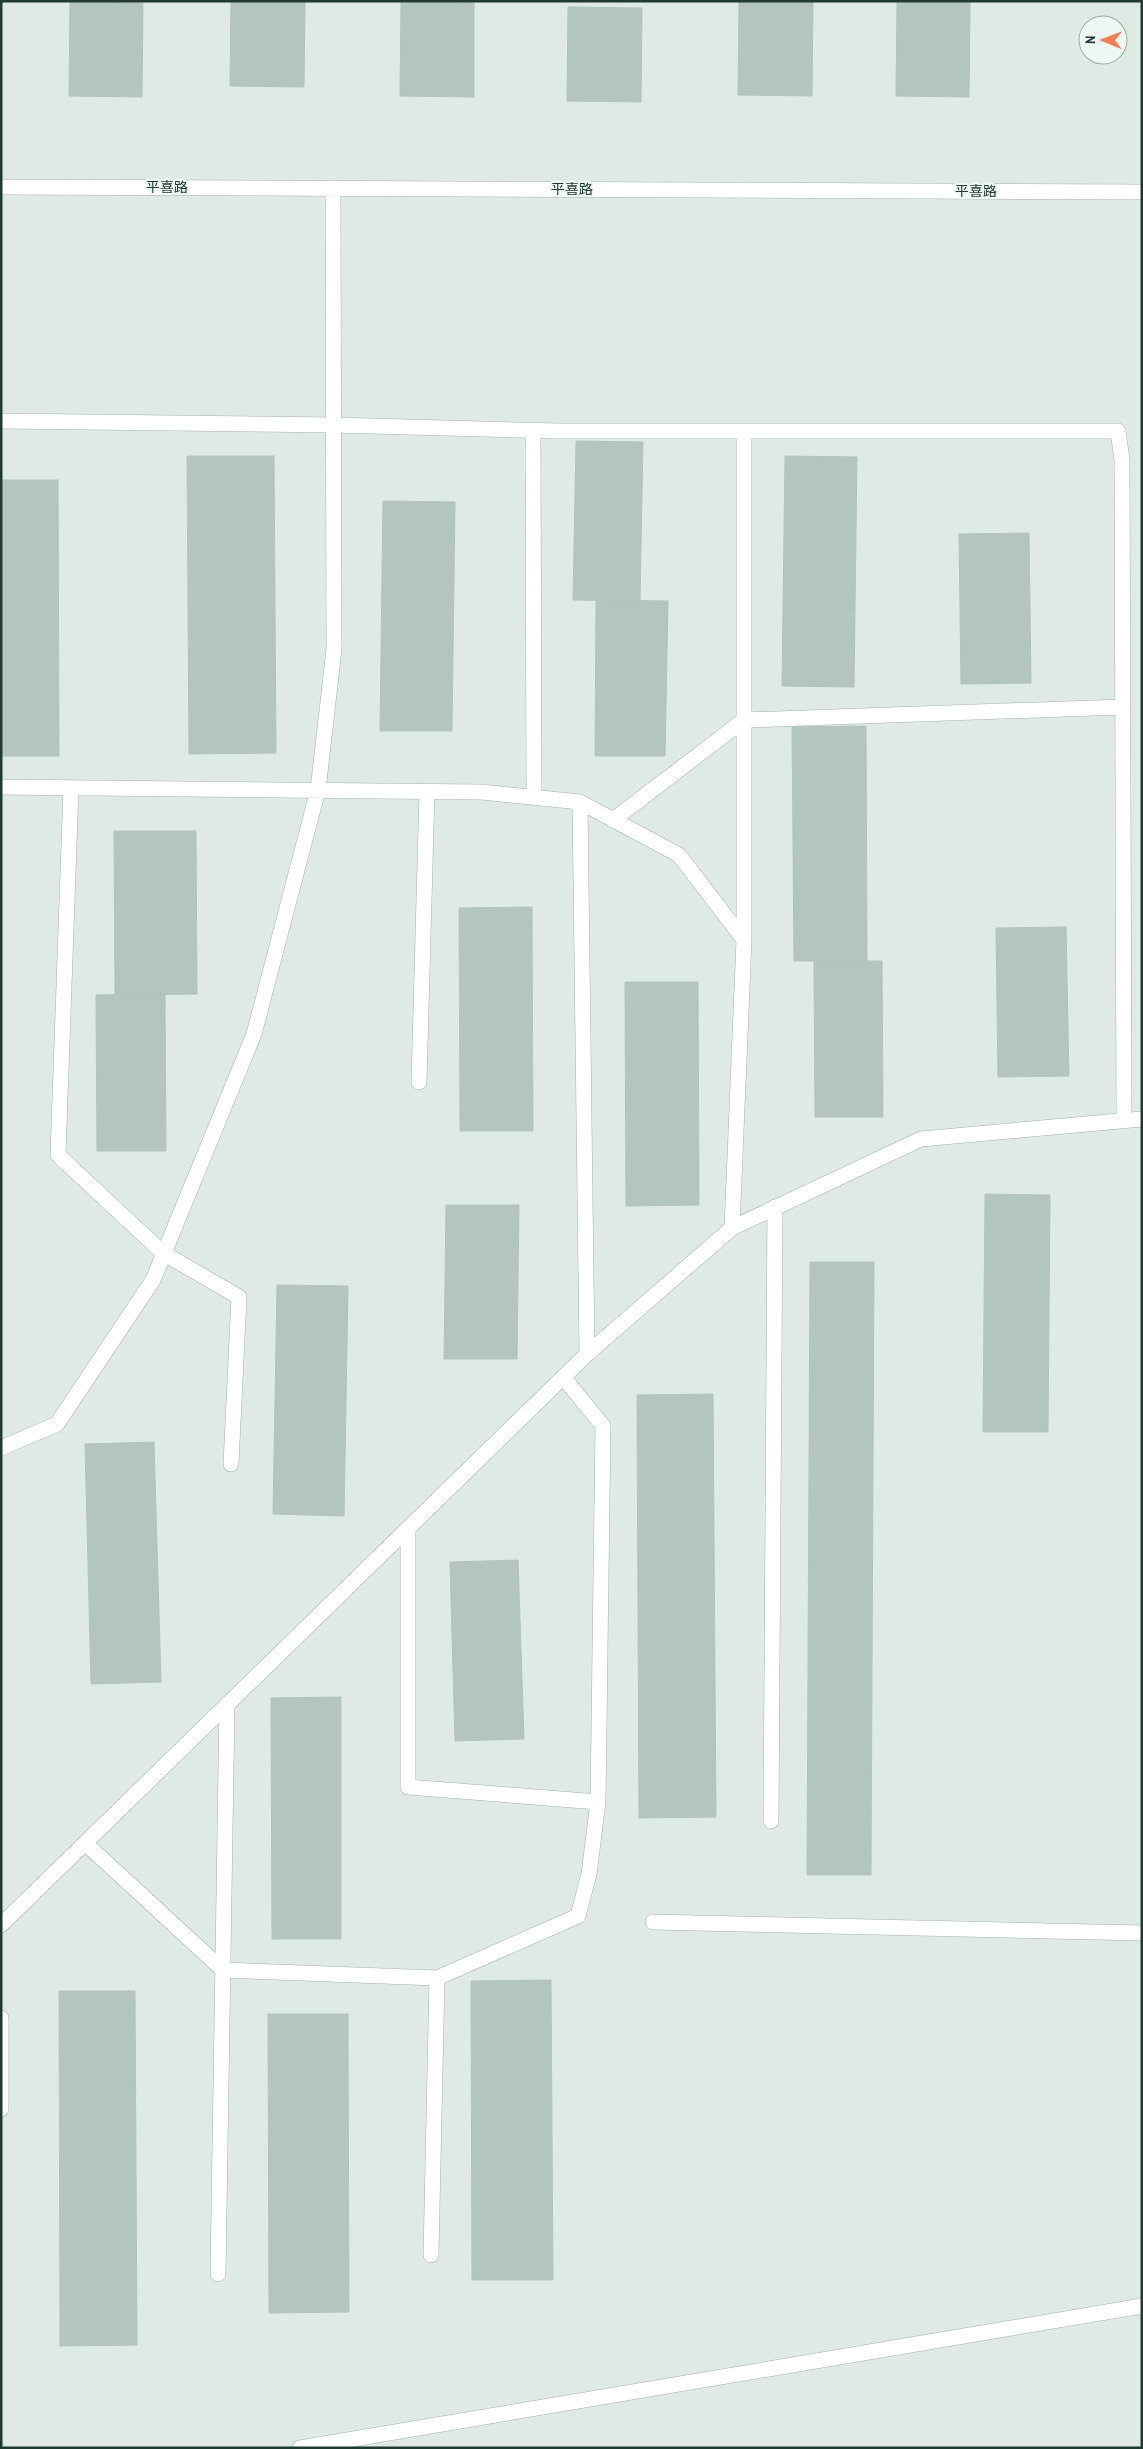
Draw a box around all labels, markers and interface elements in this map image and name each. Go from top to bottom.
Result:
north arrow [1078,15,1128,65]
text: N [1081,35,1099,44]
street label: 平喜路 [146,178,188,196]
street label: 平喜路 [551,180,593,198]
street label: 平喜路 [955,182,997,200]

